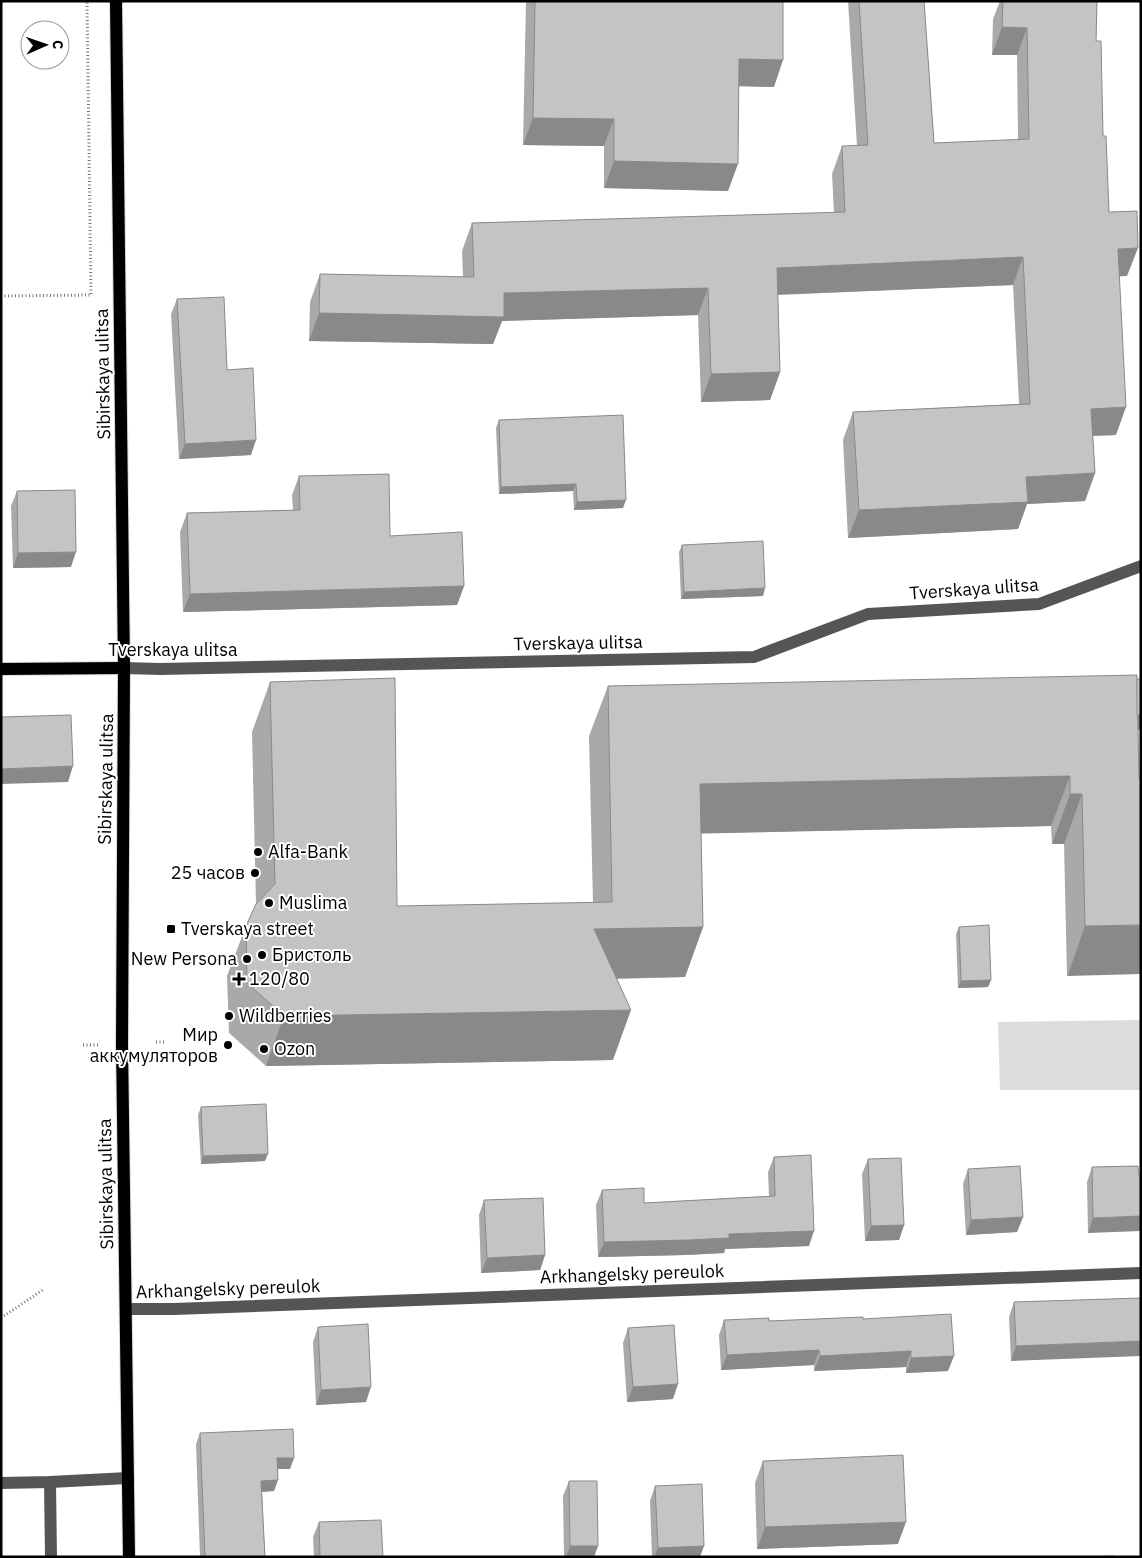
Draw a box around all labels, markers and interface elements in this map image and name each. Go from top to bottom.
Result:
north arrow [20,20,70,70]
text: С [49,40,67,49]
street label: Sibirskaya ulitsa [90,308,115,440]
street label: Tverskaya ulitsa [909,572,1040,604]
street label: Tverskaya ulitsa [513,630,643,655]
street label: Tverskaya ulitsa [108,638,238,661]
street label: Sibirskaya ulitsa [93,713,118,845]
place label: Alfa-Bank [268,840,349,863]
marker: Alfa-Bank [252,846,264,858]
place label: 25 часов [171,861,245,884]
marker: 25 часов [249,867,261,879]
place label: Muslima [279,891,348,914]
marker: Muslima [263,897,275,909]
place label: Tverskaya street [181,917,314,940]
marker: Tverskaya street [165,923,177,935]
place label: Бристоль [272,943,351,966]
place label: New Persona [131,947,237,970]
marker: Бристоль [256,949,268,961]
marker: New Persona [241,953,253,965]
place label: 120/80 [249,967,310,990]
marker: 120/80 [233,973,245,985]
place label: Wildberries [239,1004,332,1027]
marker: Wildberries [223,1010,235,1022]
place label: Мир аккумуляторов [90,1023,218,1067]
place label: Ozon [274,1037,315,1060]
marker: Мир аккумуляторов [222,1039,234,1051]
marker: Ozon [258,1043,270,1055]
street label: Sibirskaya ulitsa [93,1118,118,1250]
street label: Arkhangelsky pereulok [539,1259,725,1288]
street label: Arkhangelsky pereulok [135,1274,321,1303]

